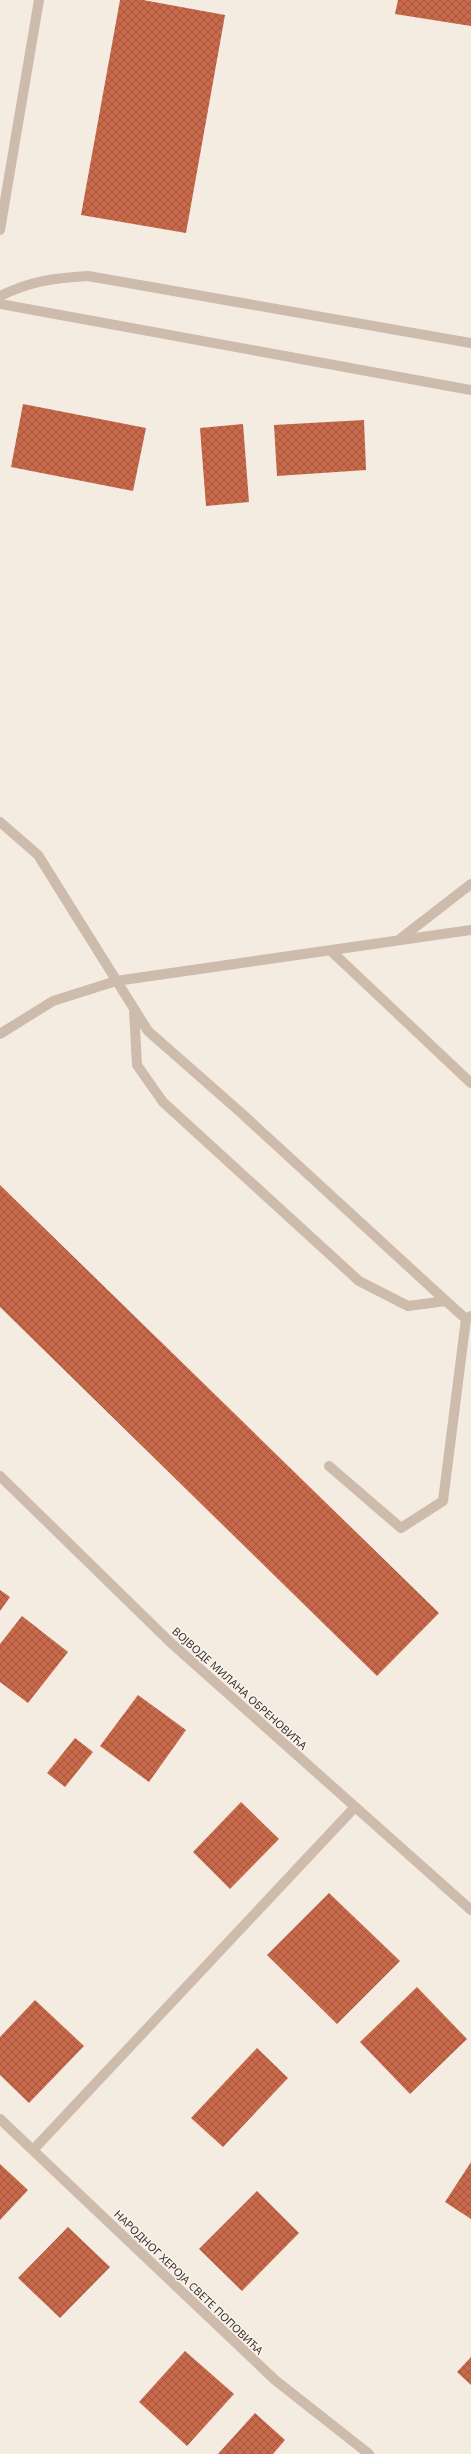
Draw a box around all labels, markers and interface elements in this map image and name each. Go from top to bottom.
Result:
street label: ВОЈВОДЕ МИЛАНА ОБРЕНОВИЋА [169,1623,311,1753]
street label: НАРОДНОГ ХЕРОЈА СВЕТЕ ПОПОВИЋА [111,2206,268,2358]

